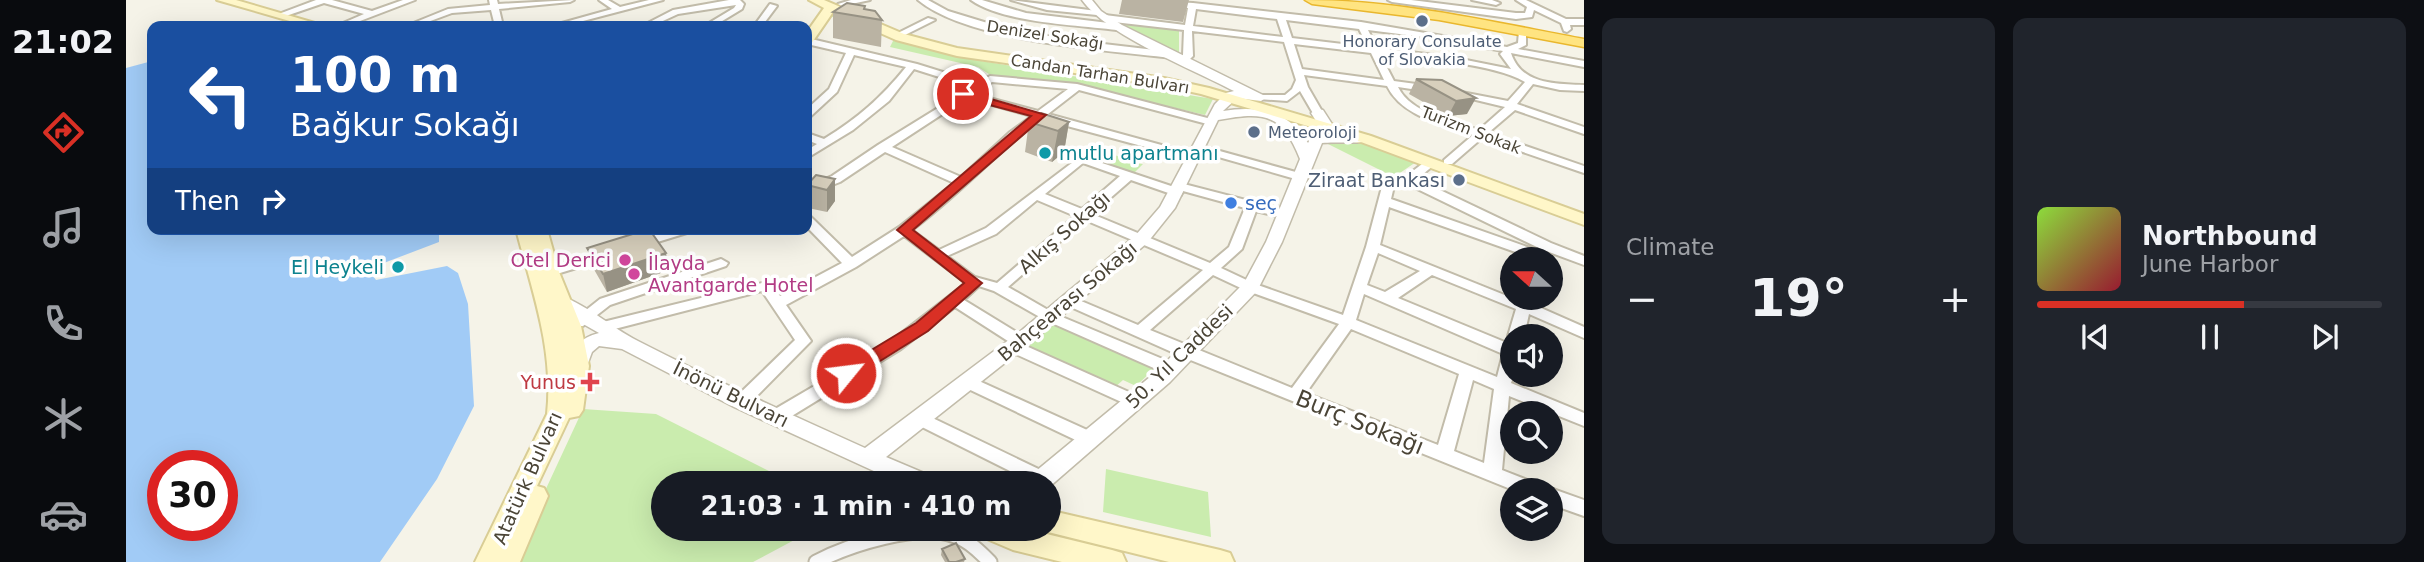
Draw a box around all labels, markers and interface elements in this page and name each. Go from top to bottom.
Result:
marker: Honorary Consulate of Slovakia [1414,13,1430,29]
street label: Denizel Sokağı [985,16,1105,54]
text: 21:02 [12,23,114,61]
place label: Honorary Consulate of Slovakia [1342,32,1502,69]
text: 100 m [290,47,460,104]
icon: left [175,49,266,140]
street label: Candan Tarhan Bulvarı [1009,50,1191,98]
pin [933,64,993,124]
icon: arrive [944,75,982,113]
street label: Turizm Sokak [1417,102,1524,158]
text: Bağkur Sokağı [290,106,520,144]
icon: directions [39,108,88,157]
place label: Meteoroloji [1268,123,1357,142]
marker: Meteoroloji [1246,124,1262,140]
place label: mutlu apartmanı [1059,142,1218,164]
marker: mutlu apartmanı [1037,145,1053,161]
place label: Ziraat Bankası [1308,169,1445,191]
marker: Ziraat Bankası [1451,172,1467,188]
icon: right [254,182,292,220]
text: Then [175,186,240,216]
street label: Alkış Sokağı [1014,186,1114,278]
place label: seç [1245,192,1277,214]
marker: seç [1223,195,1239,211]
icon: music [39,203,88,252]
text: Northbound [2142,221,2318,251]
text: Climate [1626,234,1715,260]
street label: Bahçearası Sokağı [993,236,1141,366]
north arrow [1500,247,1563,310]
map controls [1500,247,1563,541]
place label: Otel Derici [510,249,611,271]
text: June Harbor [2142,251,2278,277]
marker: Otel Derici [617,252,633,268]
place label: İlayda Avantgarde Hotel [648,252,814,296]
place label: El Heykeli [291,256,384,278]
marker: El Heykeli [390,259,406,275]
marker: İlayda Avantgarde Hotel [626,266,642,282]
text: 19° [1749,268,1848,328]
text: − [1626,277,1658,321]
text: + [1939,277,1971,321]
icon: phone [39,299,88,348]
street label: 50. Yıl Caddesi [1121,299,1237,413]
icon: previous [2076,318,2114,356]
icon: pause [2191,318,2229,356]
icon: next [2306,318,2344,356]
button: sound [1500,324,1563,387]
position arrow [809,336,883,410]
street label: İnönü Bulvarı [670,357,792,431]
place label: Yunus [520,371,576,393]
marker: Yunus [582,374,598,390]
street label: Burç Sokağı [1292,384,1428,460]
icon: climate [39,394,88,443]
button: search [1500,401,1563,464]
street label: Atatürk Bulvarı [488,408,566,548]
speed limit sign: 30 [147,450,238,541]
button: layers [1500,478,1563,541]
icon: car [39,490,88,539]
text: 21:03 · 1 min · 410 m [701,491,1011,521]

